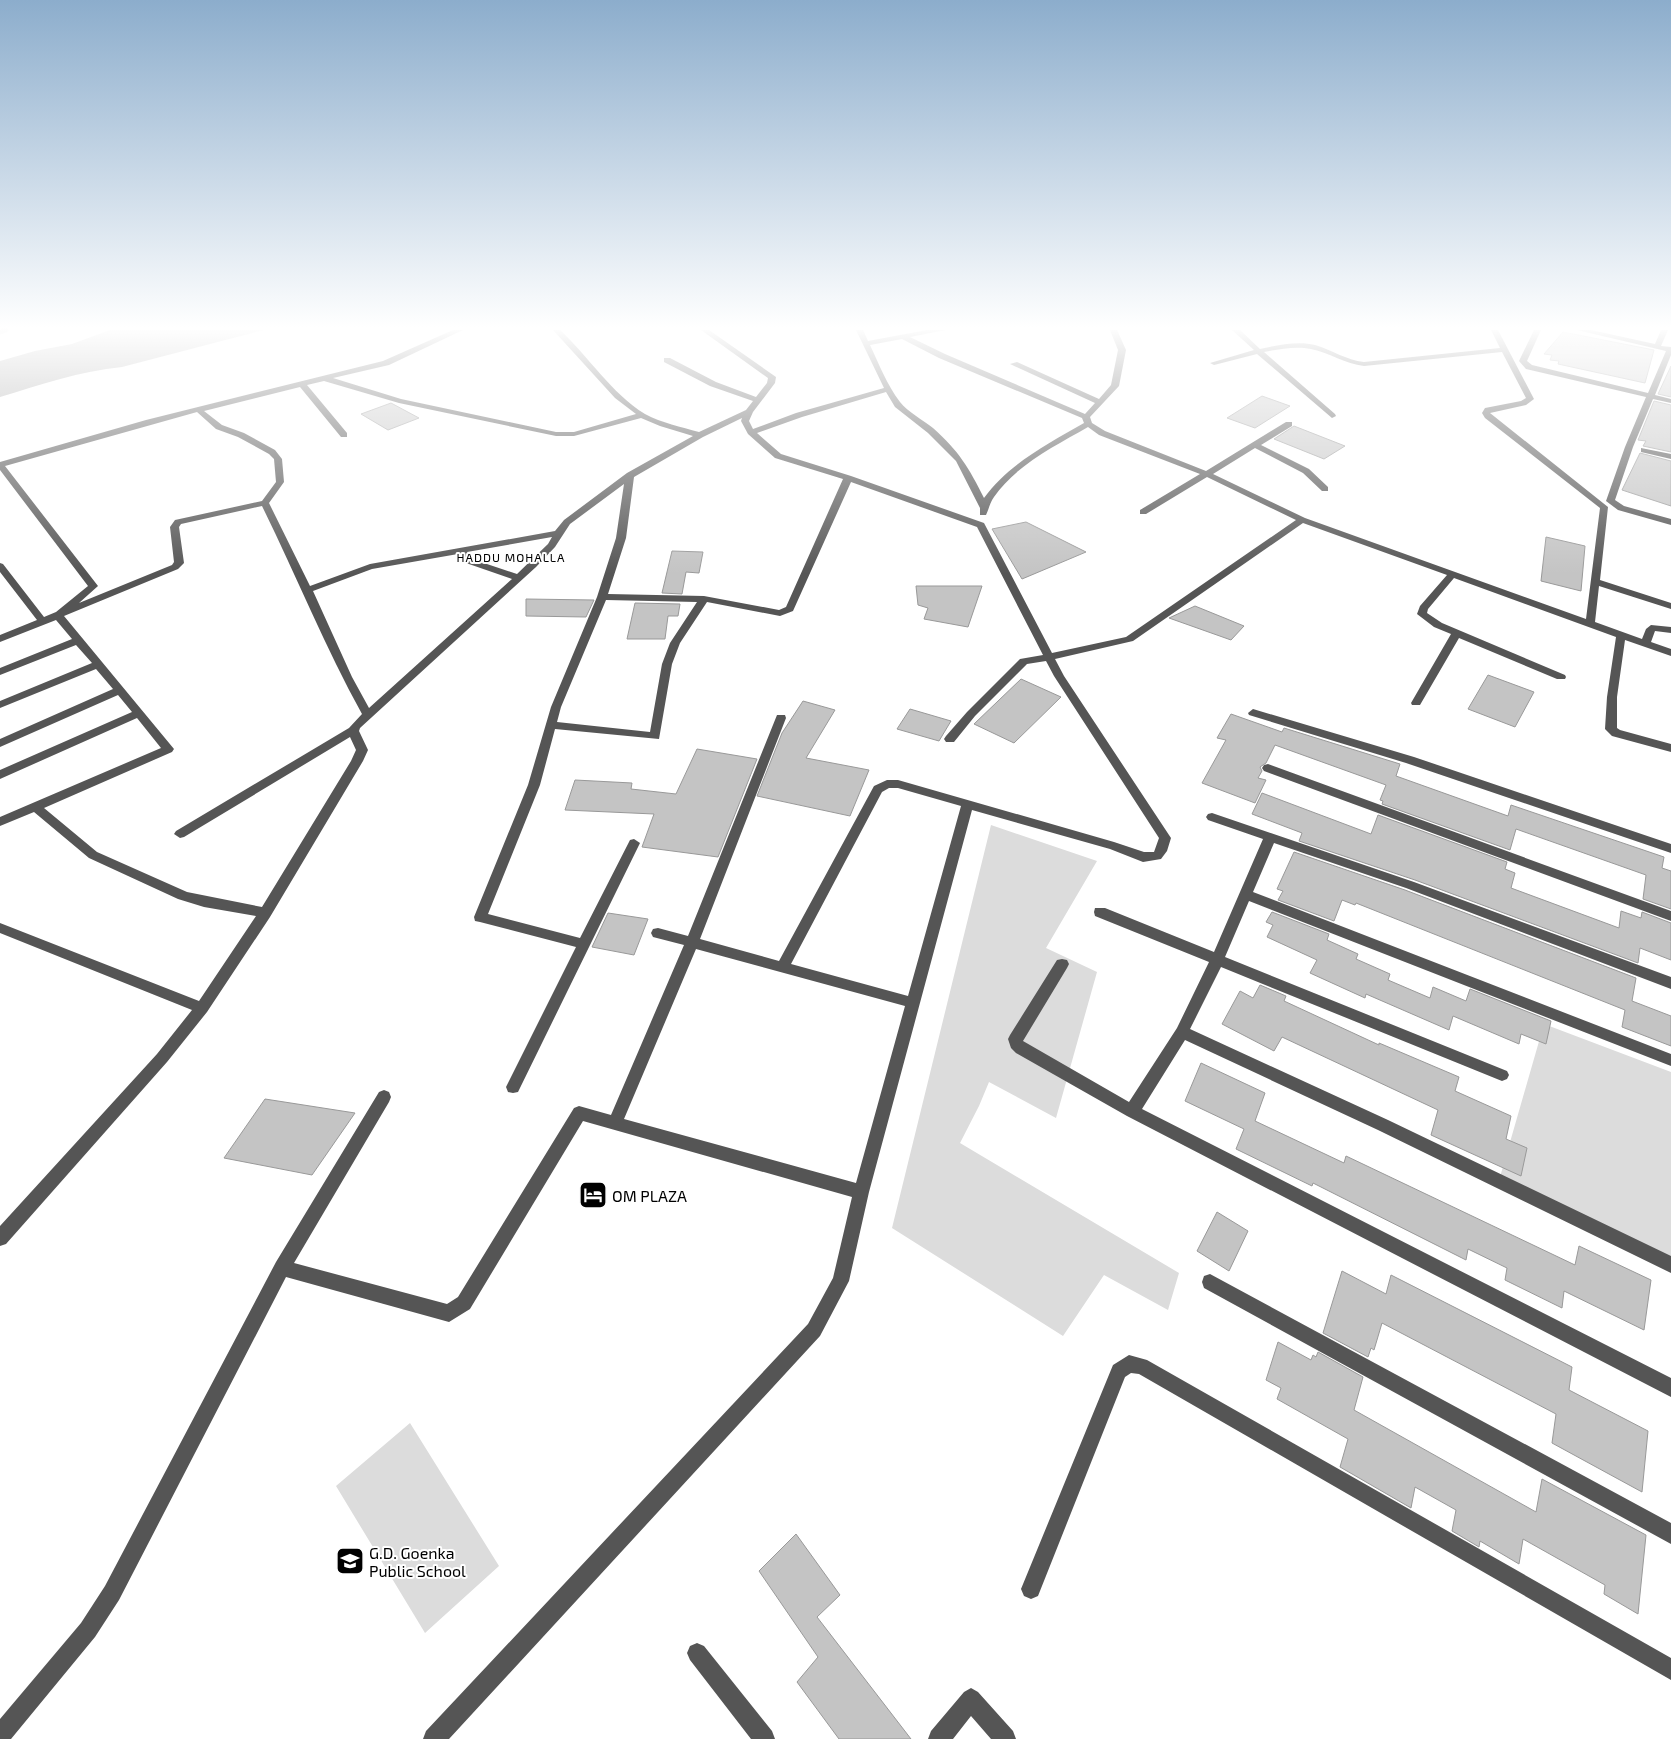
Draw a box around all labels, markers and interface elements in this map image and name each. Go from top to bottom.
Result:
district label: HADDU MOHALLA [457,550,565,564]
hotel icon: OM PLAZA [578,1180,608,1210]
place label: OM PLAZA [612,1186,687,1205]
place label: G.D. Goenka Public School [369,1543,466,1580]
school or university icon: G.D. Goenka Public School [335,1546,365,1576]

